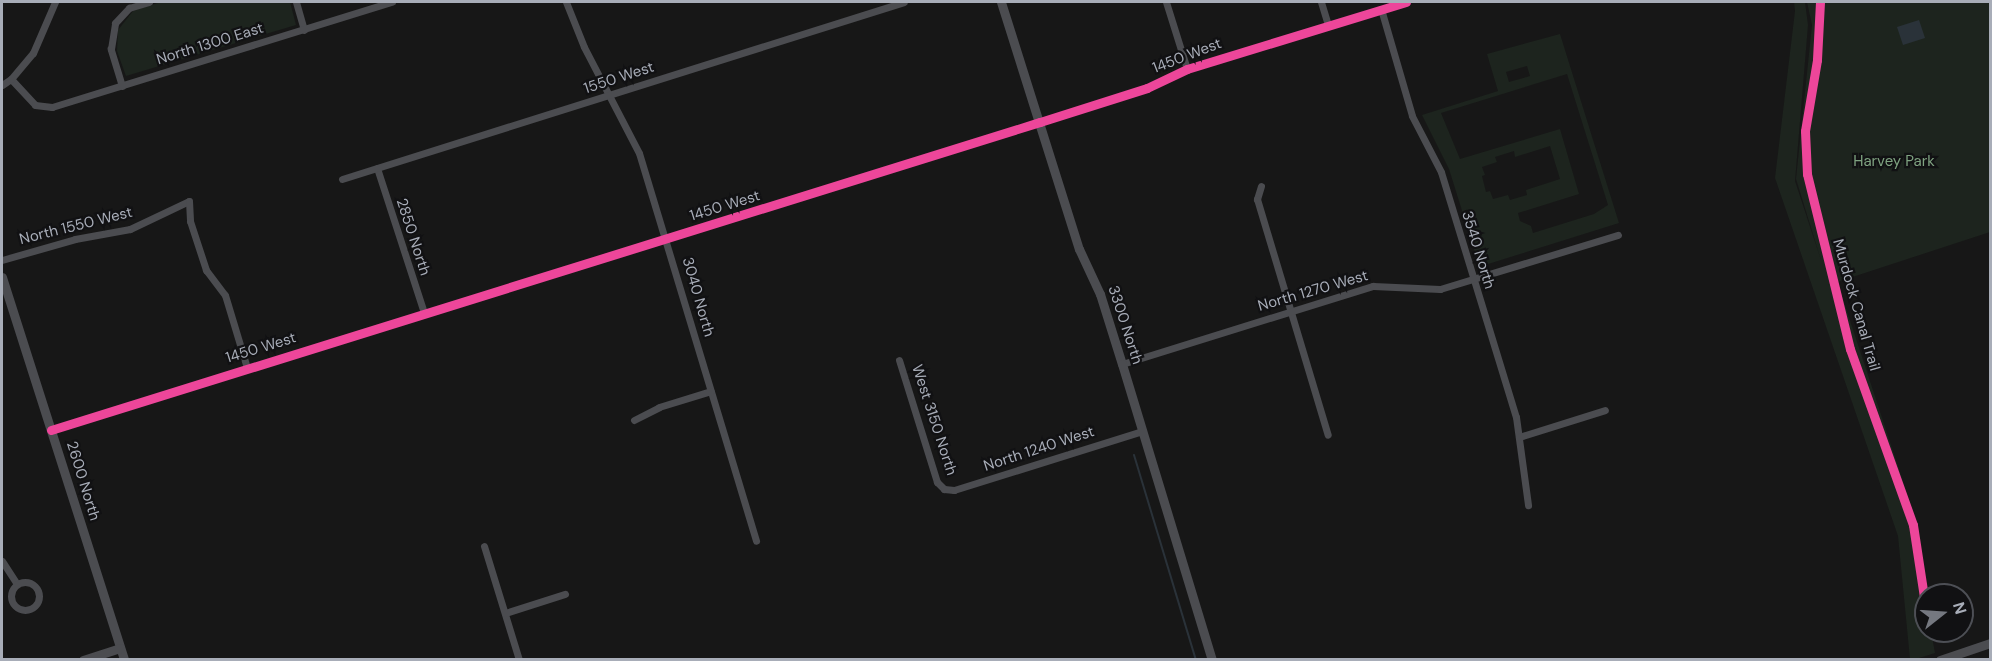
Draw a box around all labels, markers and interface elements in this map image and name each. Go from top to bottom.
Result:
street label: North 1300 East [154,19,266,69]
street label: 1450 West [1150,35,1224,77]
street label: 1550 West [582,58,656,98]
park label: Harvey Park [1853,153,1935,171]
street label: 1450 West [688,187,762,225]
street label: 2850 North [392,196,434,278]
street label: North 1550 West [18,203,134,249]
street label: 3540 North [1458,209,1498,291]
street label: Murdock Canal Trail [1829,237,1883,373]
street label: 3040 North [678,255,718,339]
street label: North 1270 West [1256,267,1370,315]
street label: 3300 North [1104,283,1146,367]
street label: 1450 West [224,329,298,367]
street label: West 3150 North [908,362,960,478]
street label: North 1240 West [981,423,1097,475]
street label: 2600 North [62,439,104,523]
north arrow [1914,583,1974,643]
text: N [1948,600,1972,617]

